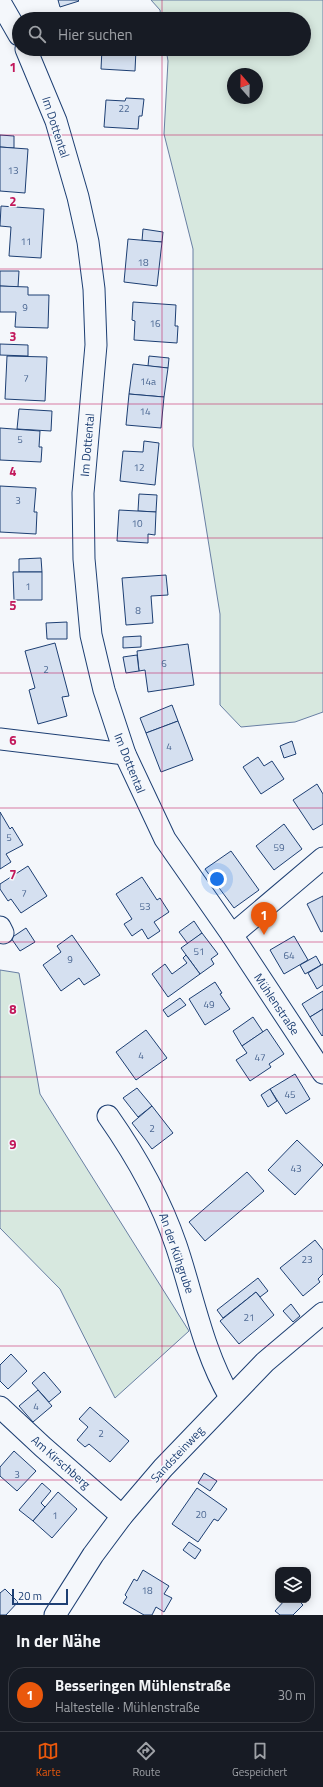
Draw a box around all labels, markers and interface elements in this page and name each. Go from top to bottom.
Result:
search box [12,12,311,56]
icon: search [26,23,48,45]
text: Hier suchen [58,23,133,46]
text: 1 [9,57,17,77]
north arrow [227,68,263,104]
street label: Im Dottental [37,94,75,160]
house number: 22 [118,101,130,116]
house number: 13 [7,163,19,178]
text: 2 [9,191,17,211]
house number: 11 [20,234,32,249]
house number: 18 [137,255,149,270]
house number: 9 [22,300,28,315]
house number: 16 [149,316,161,331]
text: 3 [9,326,17,346]
house number: 7 [23,371,29,386]
house number: 14a [140,374,156,389]
house number: 14 [139,404,151,419]
street label: Im Dottental [75,413,99,477]
house number: 5 [17,432,23,447]
house number: 12 [133,460,145,475]
text: 4 [9,461,17,481]
house number: 3 [15,493,21,508]
house number: 10 [131,516,143,531]
house number: 1 [25,579,31,594]
text: 5 [9,595,17,615]
house number: 8 [135,603,141,618]
house number: 6 [161,656,167,671]
house number: 2 [43,662,49,677]
text: 6 [9,730,17,750]
street label: Im Dottental [109,730,151,796]
house number: 4 [166,739,172,754]
house number: 5 [6,830,12,845]
house number: 59 [273,840,285,855]
text: 7 [9,864,17,884]
your location [207,869,227,889]
house number: 7 [21,886,27,901]
house number: 53 [139,899,151,914]
pin: 1 [251,902,277,935]
house number: 51 [193,944,205,959]
house number: 64 [283,948,295,963]
house number: 9 [67,952,73,967]
street label: Mühlenstraße [249,969,305,1039]
house number: 49 [203,997,215,1012]
text: 8 [9,999,17,1019]
house number: 4 [138,1048,144,1063]
house number: 47 [254,1050,266,1065]
house number: 45 [284,1087,296,1102]
house number: 2 [149,1121,155,1136]
text: 9 [9,1134,17,1154]
house number: 43 [290,1161,302,1176]
street label: An der Kühgrube [154,1210,200,1296]
house number: 23 [301,1252,313,1267]
house number: 21 [243,1310,255,1325]
house number: 4 [33,1399,39,1414]
street label: Sandsteinweg [146,1421,208,1487]
house number: 2 [98,1426,104,1441]
street label: Am Kirschberg [27,1431,95,1493]
house number: 3 [14,1467,20,1482]
house number: 20 [195,1507,207,1522]
house number: 1 [52,1508,58,1523]
map controls [275,1567,311,1603]
button: layers [275,1567,311,1603]
house number: 18 [141,1583,153,1598]
scale bar [12,1587,68,1606]
text: 20 m [18,1588,42,1604]
text: In der Nähe [16,1628,101,1654]
text: Besseringen Mühlenstraße [55,1674,231,1697]
text: 1 [26,1685,34,1705]
text: 30 m [278,1685,306,1705]
text: Haltestelle · Mühlenstraße [55,1697,200,1717]
tab: Karte [36,1740,61,1780]
tab: Route [133,1740,160,1780]
tab: Gespeichert [232,1740,287,1780]

